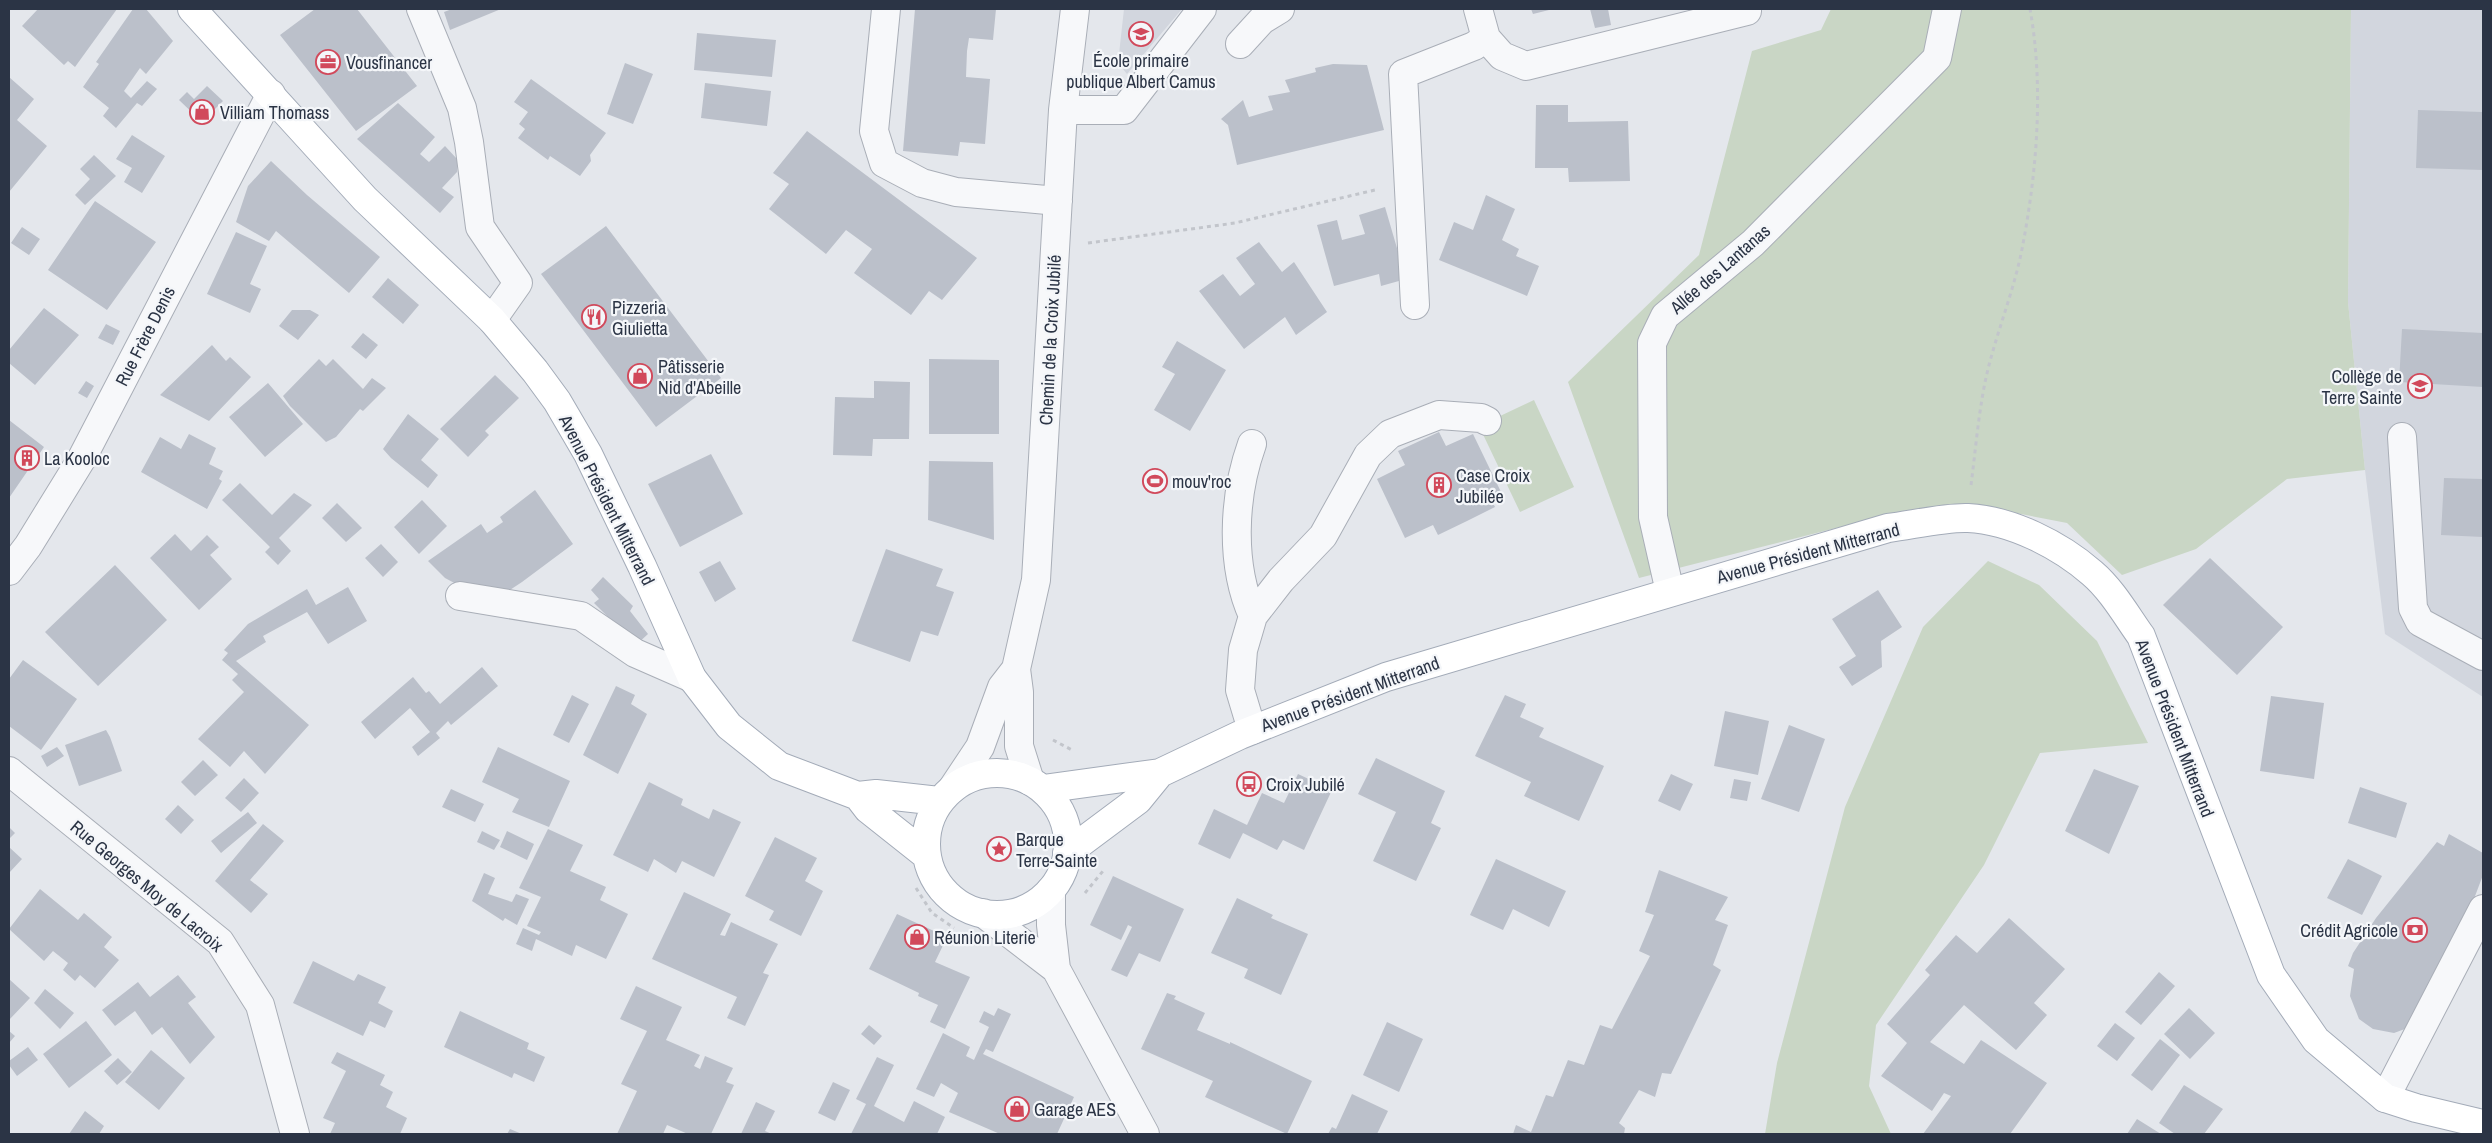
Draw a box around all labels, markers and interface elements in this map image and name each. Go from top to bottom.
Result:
school or university icon: École primaire publique Albert Camus [1128,21,1154,47]
place label: École primaire publique Albert Camus [1066,48,1216,94]
office icon: Vousfinancer [315,49,341,75]
place label: Vousfinancer [346,50,432,75]
shop icon: Villiam Thomass [189,99,215,125]
place label: Villiam Thomass [220,100,329,125]
street label: Allée des Lantanas [1664,218,1776,320]
street label: Chemin de la Croix Jubilé [1033,254,1067,426]
street label: Rue Frère Denis [109,282,181,390]
place label: Pizzeria Giulietta [612,295,668,341]
restaurant icon: Pizzeria Giulietta [581,304,607,330]
place label: Pâtisserie Nid d'Abeille [658,354,741,400]
shop icon: Pâtisserie Nid d'Abeille [627,363,653,389]
place label: Collège de Terre Sainte [2322,364,2402,410]
school or university icon: Collège de Terre Sainte [2407,373,2433,399]
street label: Avenue Président Mitterrand [553,409,661,590]
building icon: La Kooloc [14,445,40,471]
place label: La Kooloc [44,446,110,471]
place label: Case Croix Jubilée [1456,463,1530,509]
sports icon: mouv'roc [1142,468,1168,494]
place label: mouv'roc [1172,469,1231,494]
building icon: Case Croix Jubilée [1426,472,1452,498]
street label: Avenue Président Mitterrand [1713,517,1902,590]
street label: Avenue Président Mitterrand [2129,635,2220,820]
street label: Avenue Président Mitterrand [1256,650,1443,738]
bus stop icon: Croix Jubilé [1236,771,1262,797]
place label: Croix Jubilé [1266,772,1345,797]
street label: Rue Georges Moy de Lacroix [65,814,229,958]
place label: Barque Terre-Sainte [1016,827,1097,873]
place icon: Barque Terre-Sainte [986,836,1012,862]
bank icon: Crédit Agricole [2402,917,2428,943]
place label: Crédit Agricole [2300,918,2398,943]
shop icon: Réunion Literie [904,924,930,950]
place label: Réunion Literie [934,925,1036,950]
shop icon: Garage AES [1004,1096,1030,1122]
place label: Garage AES [1034,1097,1116,1122]

